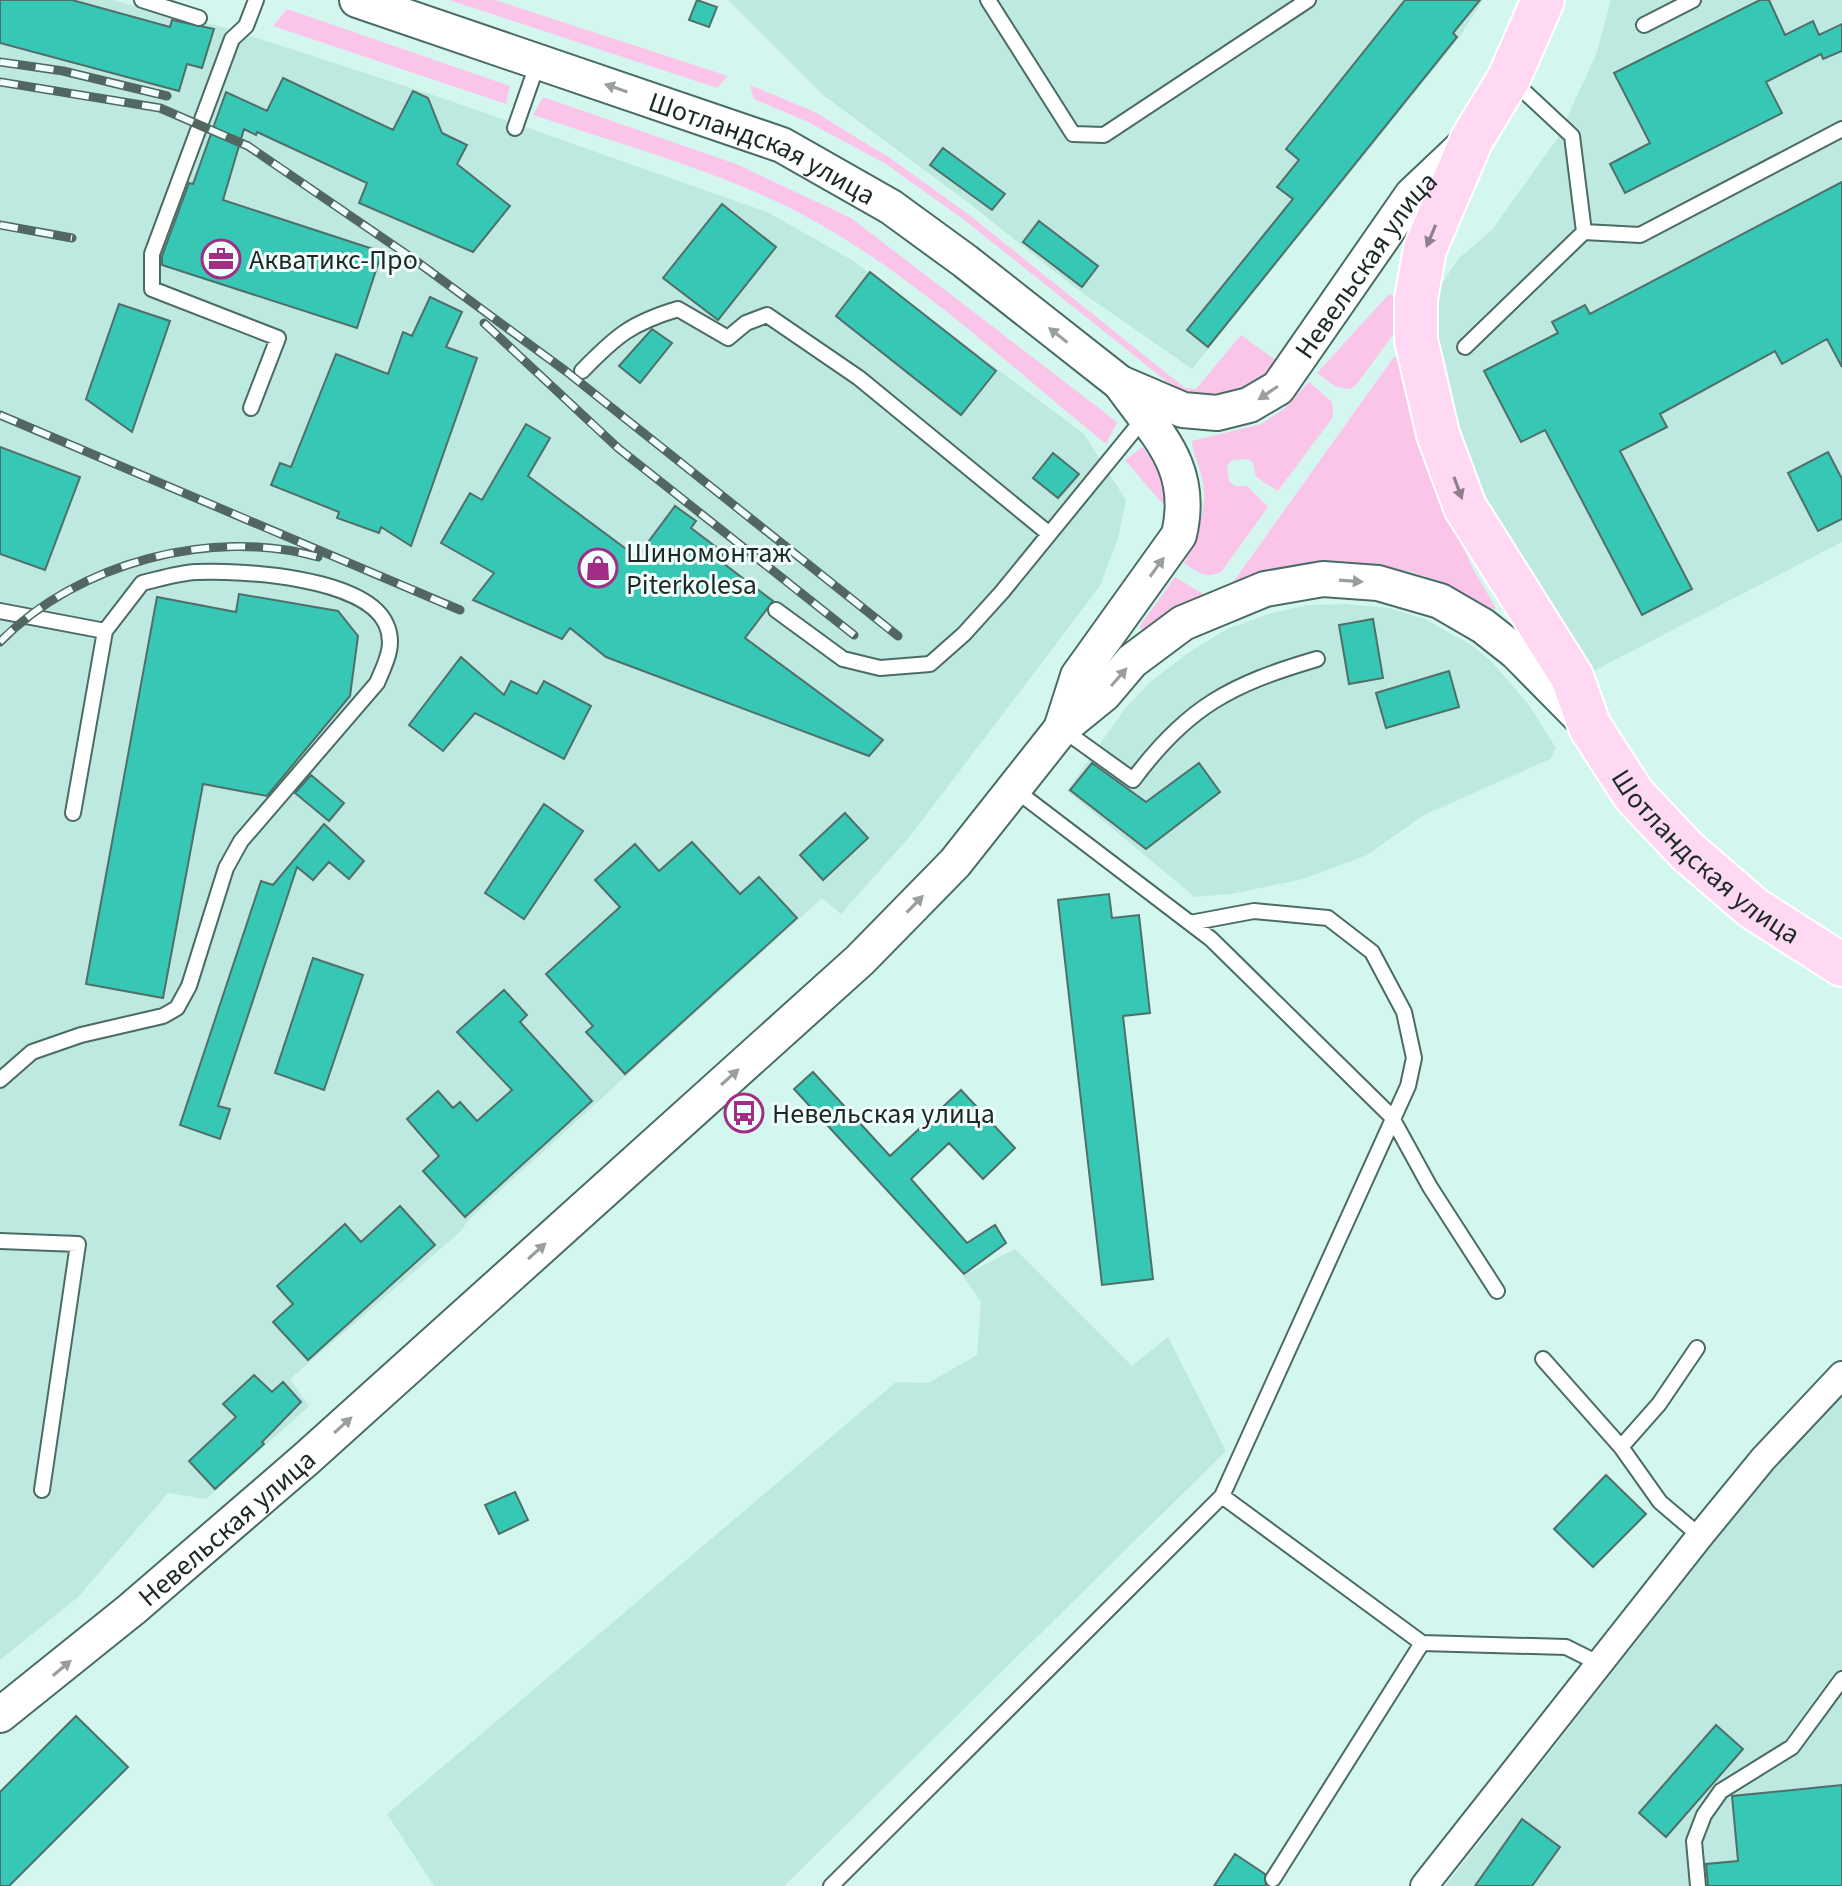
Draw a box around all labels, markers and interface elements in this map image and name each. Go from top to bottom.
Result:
one-way arrow [603,81,627,93]
street label: Шотландская улица [643,82,883,215]
street label: Невельская улица [1285,162,1447,367]
one-way arrow [1424,224,1437,248]
office icon: Акватикс-Про [200,238,242,280]
place label: Акватикс-Про [249,240,418,280]
one-way arrow [1048,327,1068,344]
one-way arrow [1257,386,1279,400]
one-way arrow [1452,476,1465,500]
place label: Шиномонтаж Piterkolesa [626,533,792,605]
shop icon: Шиномонтаж Piterkolesa [577,547,619,589]
one-way arrow [1148,557,1164,578]
one-way arrow [1339,575,1364,588]
one-way arrow [1110,667,1127,687]
street label: Шотландская улица [1601,762,1808,954]
one-way arrow [905,895,923,914]
one-way arrow [721,1069,740,1087]
bus stop icon: Невельская улица [723,1092,765,1134]
place label: Невельская улица [772,1094,995,1134]
one-way arrow [526,1243,546,1260]
one-way arrow [334,1416,353,1434]
street label: Невельская улица [130,1440,325,1616]
one-way arrow [51,1660,71,1677]

